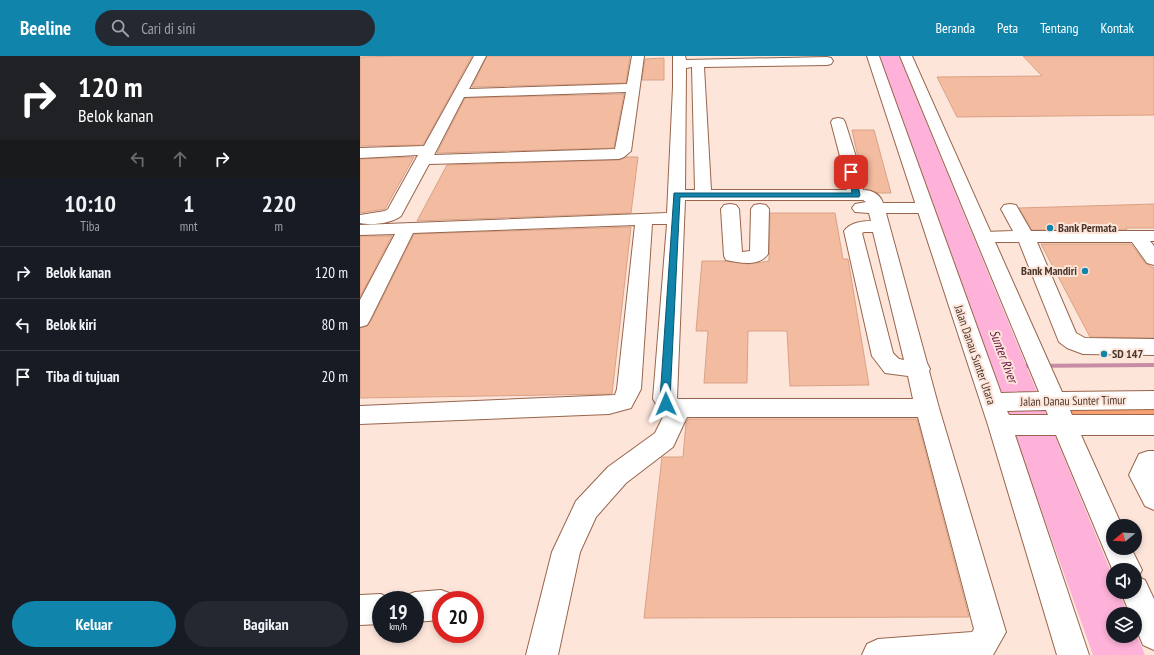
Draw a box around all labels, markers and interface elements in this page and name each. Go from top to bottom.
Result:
search box [95,10,375,46]
text: Beeline [20,16,71,40]
icon: search [109,17,131,39]
text: Cari di sini [141,19,195,38]
text: Beranda [935,19,975,37]
text: Peta [997,19,1018,37]
text: Tentang [1040,19,1079,37]
text: Kontak [1101,19,1134,37]
text: 120 m [78,68,142,105]
icon: right [12,72,64,124]
text: Belok kanan [78,104,153,127]
icon: left [127,148,149,170]
icon: ahead [169,148,191,170]
icon: right [211,148,233,170]
pin [834,155,868,189]
icon: arrive [840,161,862,183]
text: 10:10 [64,188,116,219]
text: 1 [183,188,194,219]
text: 220 [262,188,296,219]
text: Tiba [80,218,100,235]
text: mnt [180,218,198,235]
text: m [275,218,283,235]
place label: Bank Permata [1058,220,1117,235]
marker: Bank Permata [1045,223,1055,233]
icon: right [12,262,34,284]
text: Belok kanan [46,263,111,282]
text: 120 m [315,263,348,282]
place label: Bank Mandiri [1021,263,1077,278]
marker: Bank Mandiri [1080,266,1090,276]
street label: Jalan Danau Sunter Utara [951,302,1000,407]
icon: left [12,314,34,336]
text: Belok kiri [46,315,96,334]
text: 80 m [322,315,348,334]
water label: Sunter River [986,327,1022,387]
place label: SD 147 [1112,346,1143,361]
marker: SD 147 [1099,349,1109,359]
icon: arrive [12,366,34,388]
text: Tiba di tujuan [46,367,120,386]
text: 20 m [322,367,348,386]
position arrow [645,383,687,425]
street label: Jalan Danau Sunter Timur [1019,392,1127,409]
north arrow [1106,519,1142,555]
map controls [1106,519,1142,643]
button: sound [1106,563,1142,599]
speed limit sign: 20 [432,591,484,643]
text: 19 [388,599,408,625]
button: Keluar [12,601,176,647]
button: Bagikan [184,601,348,647]
button: layers [1106,607,1142,643]
text: km/h [389,620,407,633]

